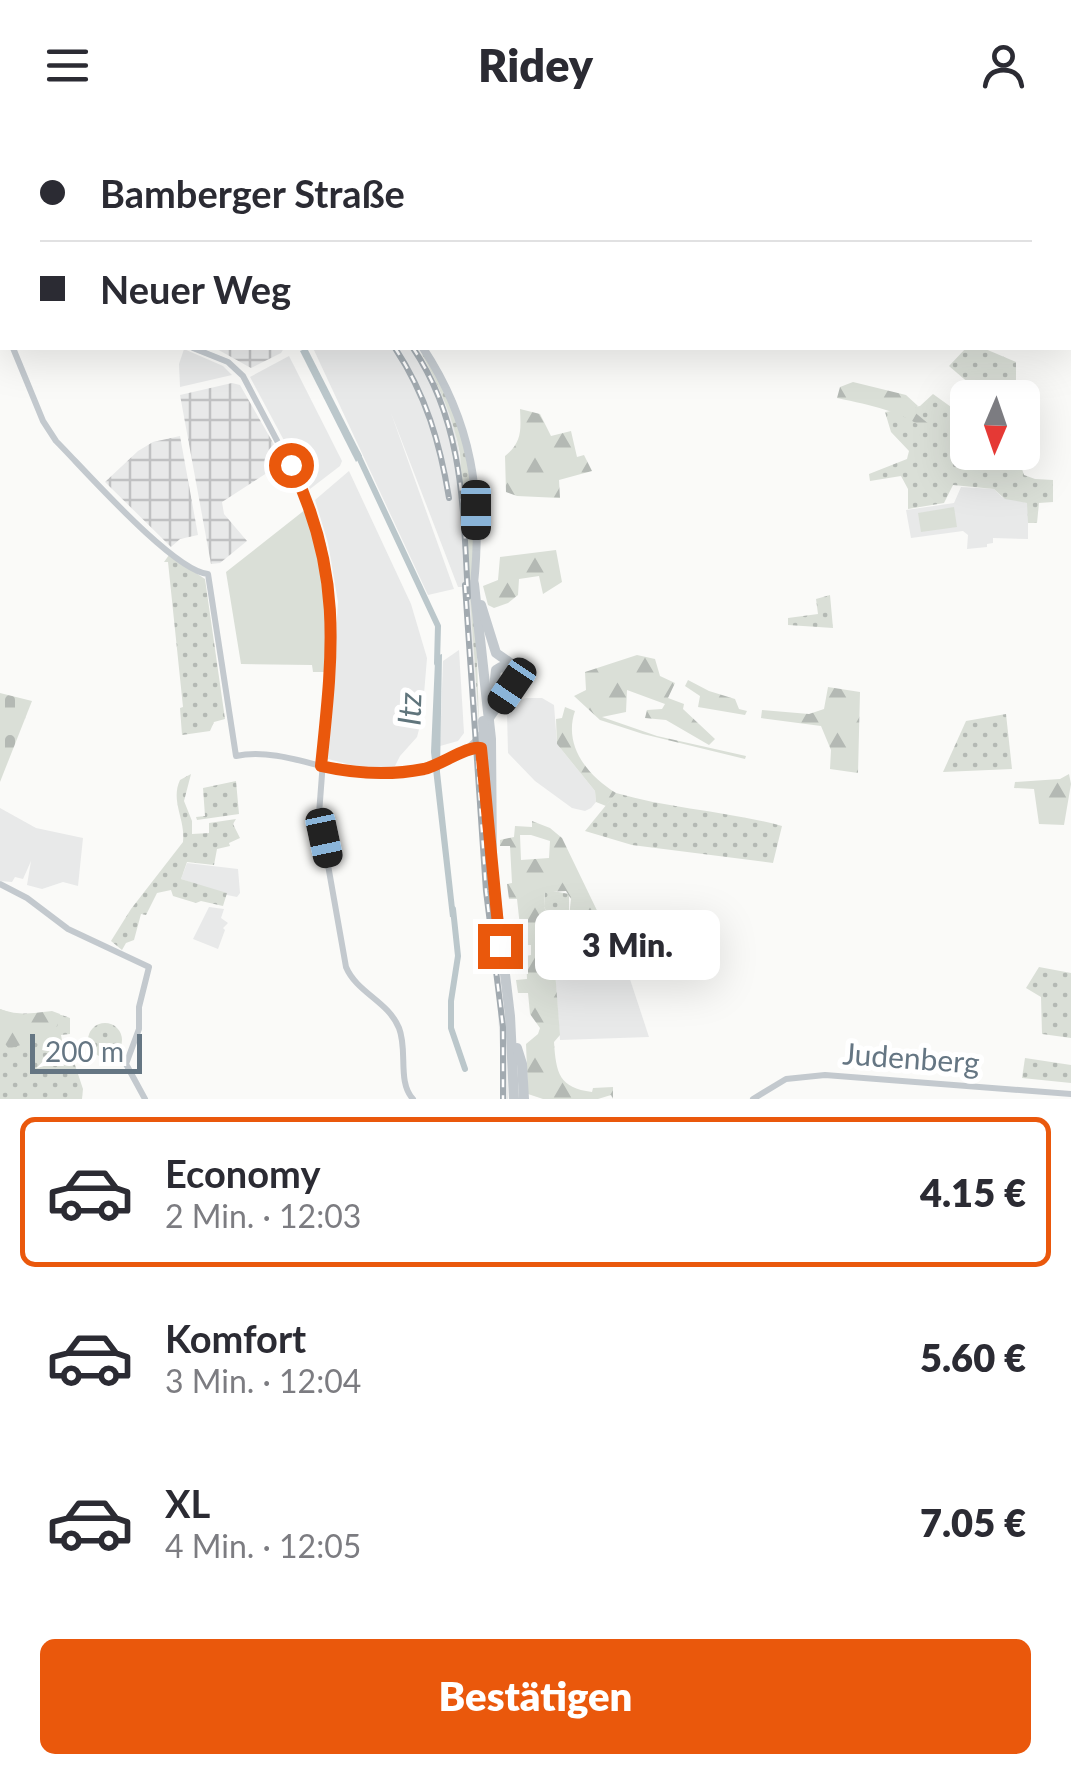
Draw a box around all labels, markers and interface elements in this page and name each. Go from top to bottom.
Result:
icon: menu [40,38,95,93]
text: Ridey [478,38,593,92]
icon: person [976,38,1031,93]
text: Bamberger Straße [100,170,405,216]
text: Neuer Weg [100,266,291,312]
north arrow [950,380,1040,470]
map controls [950,380,1040,470]
route start [269,443,314,488]
car [461,480,491,540]
car [483,653,541,719]
water label: Itz [388,691,429,726]
car [303,806,345,870]
callout: 3 Min. [535,911,720,981]
route end [478,924,523,969]
text: 3 Min. [582,925,673,964]
scale bar [30,1029,142,1074]
text: 200 m [45,1034,124,1068]
street label: Judenberg [841,1034,981,1080]
icon: car [45,1147,135,1237]
text: Economy [165,1150,320,1196]
text: 4.15 € [920,1169,1026,1215]
text: 2 Min. · 12:03 [165,1196,361,1235]
icon: car [45,1312,135,1402]
text: Komfort [165,1315,306,1361]
text: 5.60 € [920,1334,1026,1380]
text: 3 Min. · 12:04 [165,1361,361,1400]
icon: car [45,1477,135,1567]
text: XL [165,1480,210,1526]
text: 7.05 € [920,1499,1026,1545]
text: 4 Min. · 12:05 [165,1526,361,1565]
button: Bestätigen [40,1639,1031,1754]

